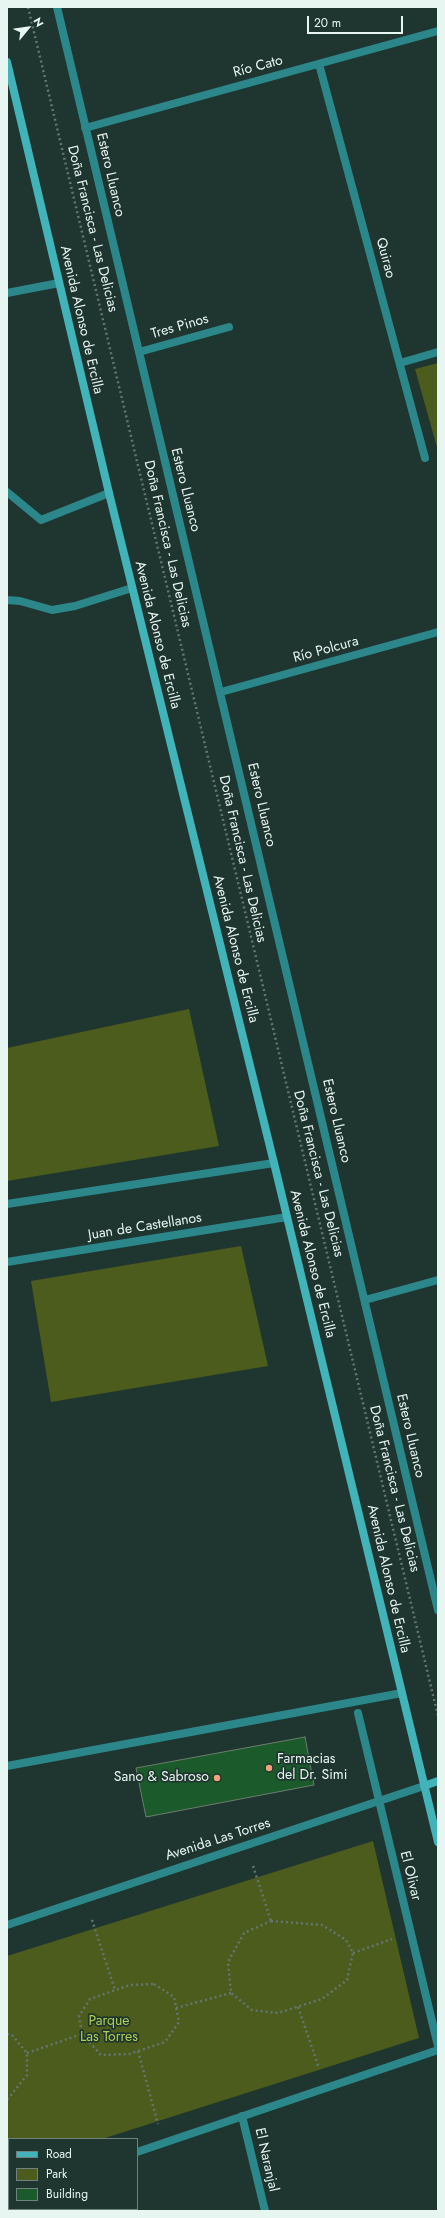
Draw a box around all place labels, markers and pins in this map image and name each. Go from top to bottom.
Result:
place label: Farmacias del Dr. Simi [277,1752,347,1784]
marker: Farmacias del Dr. Simi [264,1763,274,1773]
place label: Sano & Sabroso [114,1770,209,1786]
marker: Sano & Sabroso [212,1773,222,1783]

